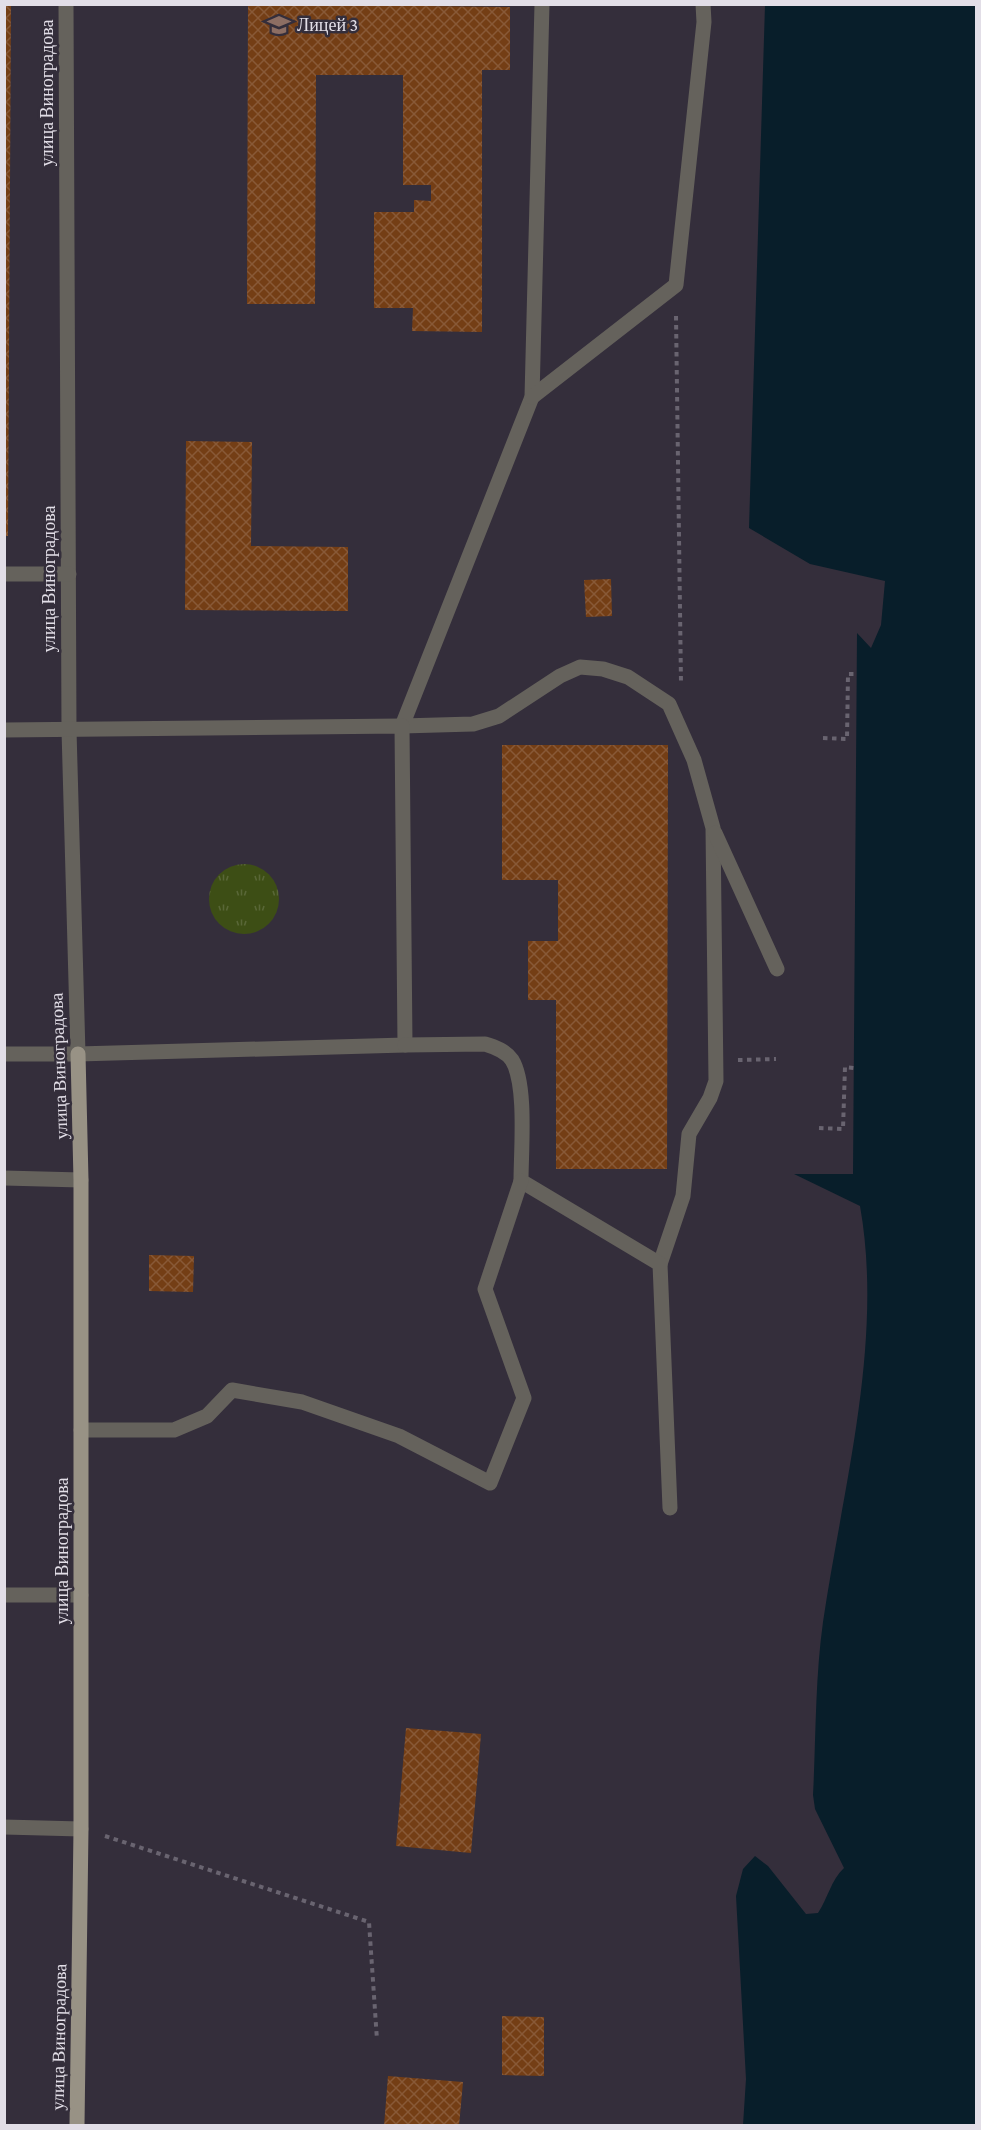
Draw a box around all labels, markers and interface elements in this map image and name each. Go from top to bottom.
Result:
school or university icon: Лицей 3 [266,12,292,38]
place label: Лицей 3 [297,15,358,35]
street label: улица Виноградова [37,20,57,166]
street label: улица Виноградова [39,506,59,652]
street label: улица Виноградова [46,992,72,1140]
street label: улица Виноградова [52,1478,72,1624]
street label: улица Виноградова [48,1963,70,2111]

